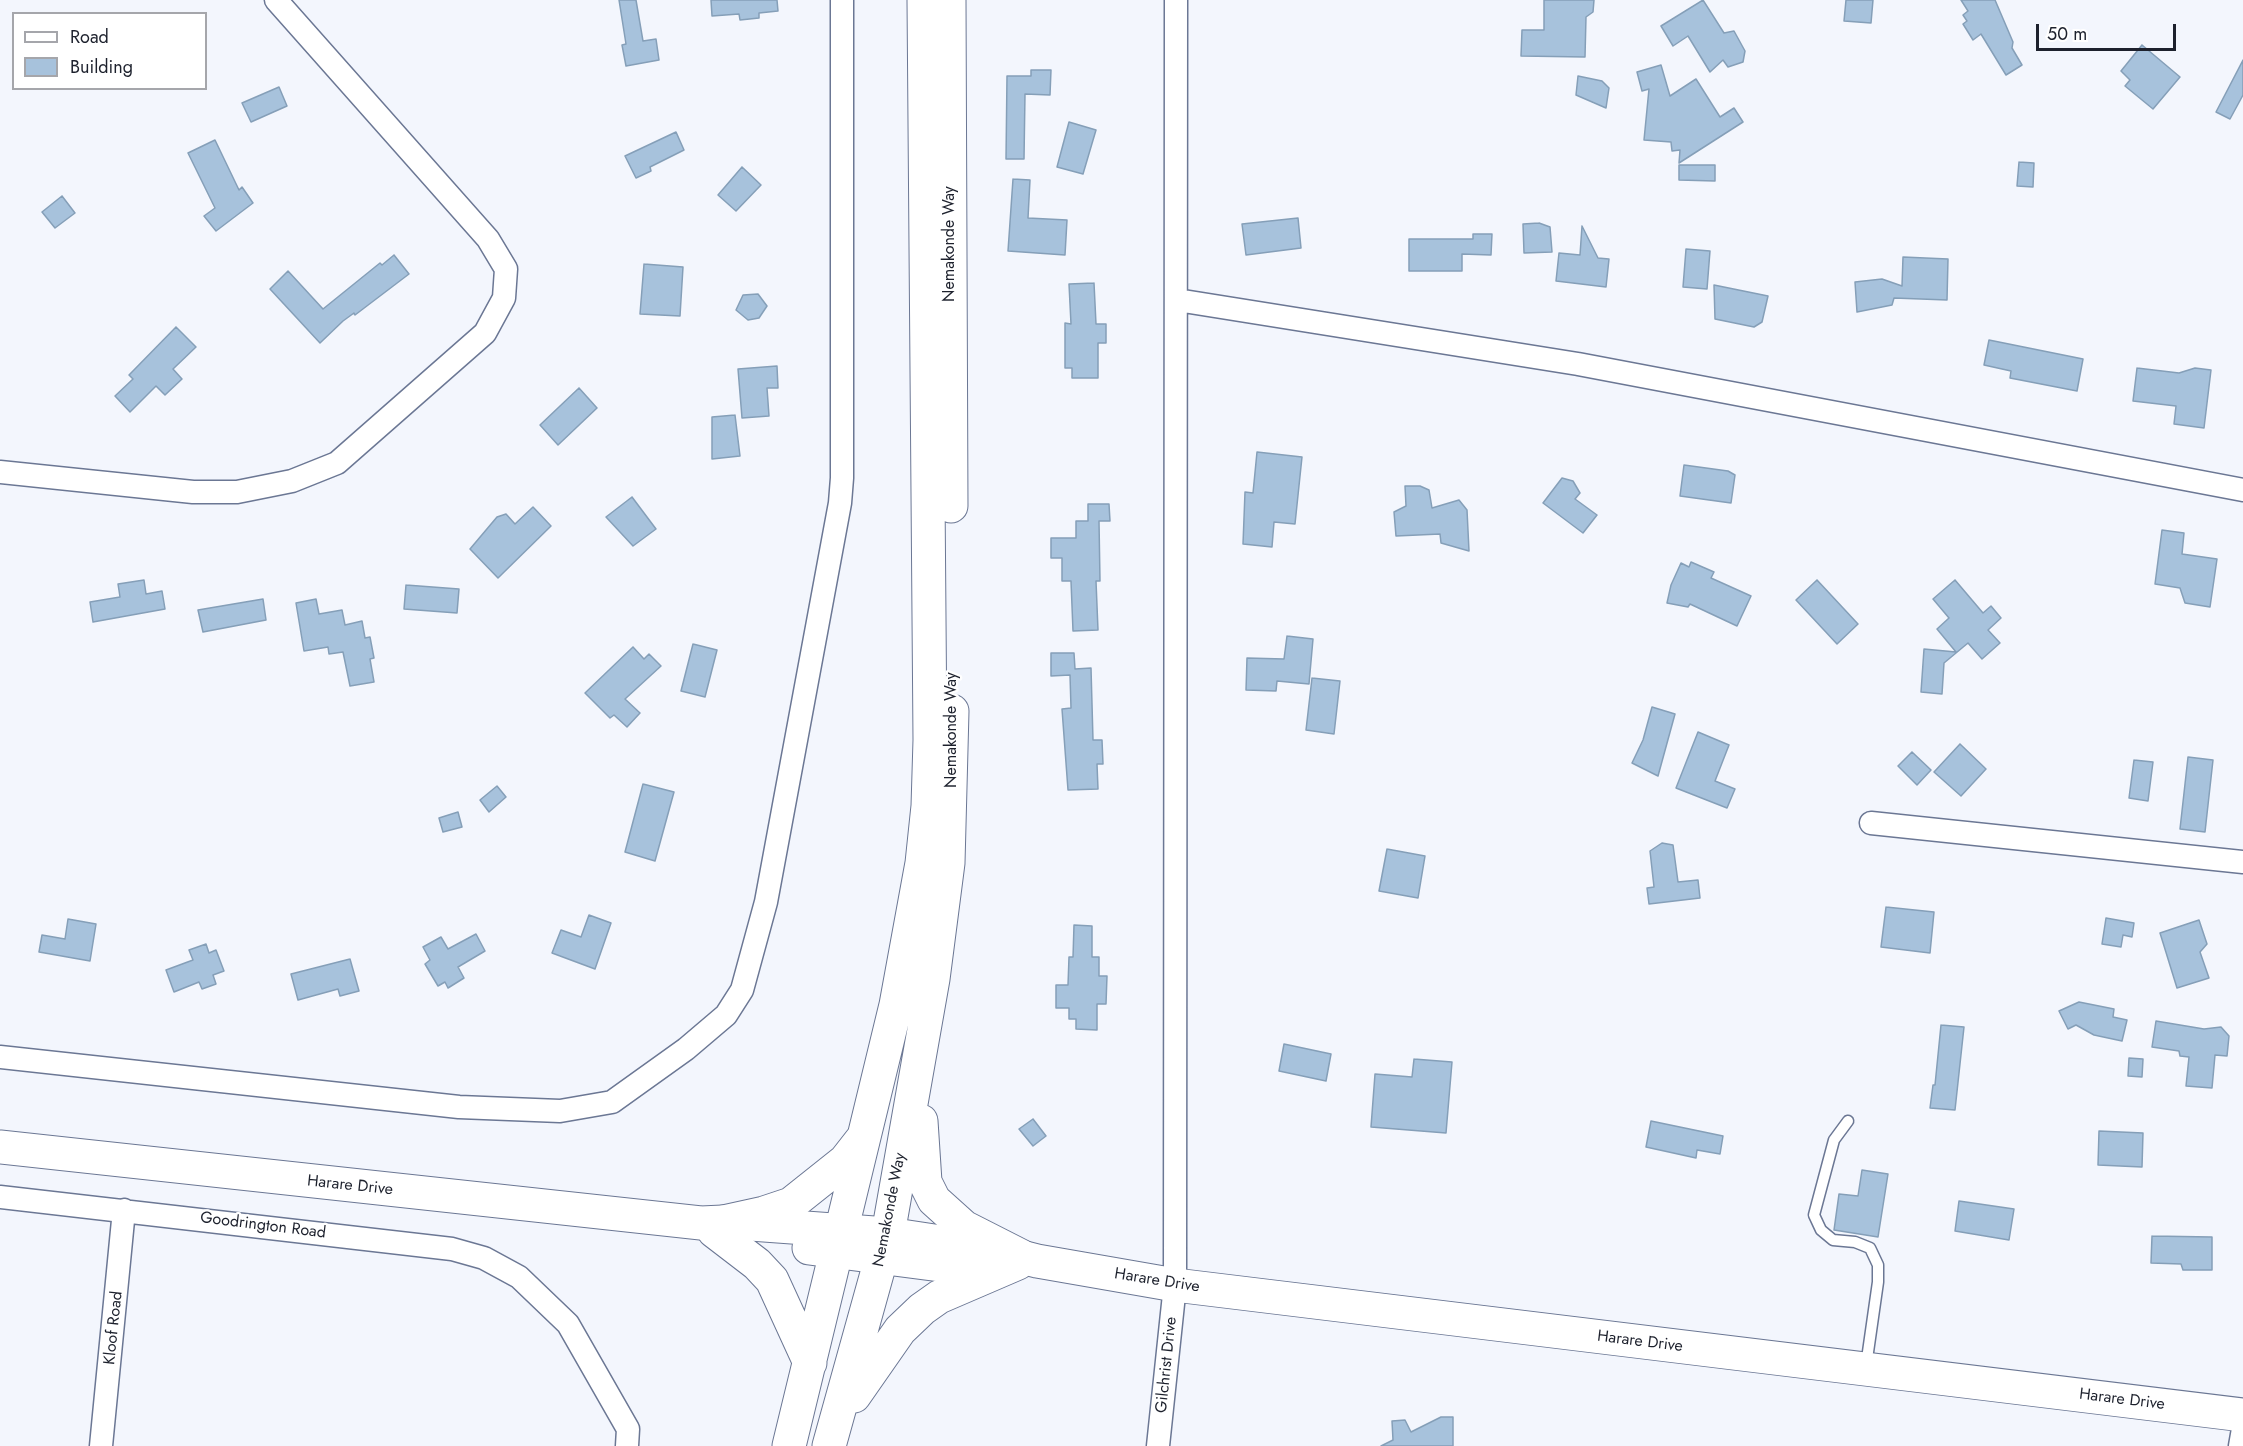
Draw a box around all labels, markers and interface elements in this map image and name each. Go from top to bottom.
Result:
legend [12,12,207,90]
scale bar [2039,12,2178,50]
text: 50 m [2047,21,2087,47]
text: Road [70,24,109,50]
text: Building [70,54,133,80]
street label: Nemakonde Way [940,186,960,302]
street label: Nemakonde Way [942,672,962,788]
street label: Nemakonde Way [870,1151,910,1269]
street label: Harare Drive [306,1172,394,1200]
street label: Goodrington Road [199,1209,327,1243]
street label: Harare Drive [1113,1265,1201,1297]
street label: Kloof Road [101,1290,127,1366]
street label: Gilchrist Drive [1152,1316,1182,1414]
street label: Harare Drive [1596,1327,1684,1357]
street label: Harare Drive [2078,1385,2166,1415]

